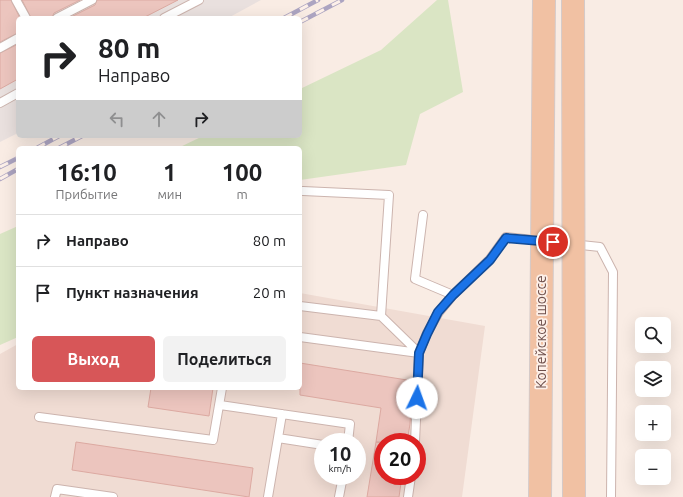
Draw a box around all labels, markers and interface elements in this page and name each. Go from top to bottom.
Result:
icon: right [32,32,84,84]
text: 80 m [98,32,160,63]
text: Направо [98,65,170,85]
icon: left [106,108,128,130]
icon: ahead [148,108,170,130]
icon: right [190,108,212,130]
text: 16:10 [57,159,117,186]
text: 1 [163,159,177,186]
text: 100 [222,159,262,186]
text: Прибытие [56,187,118,201]
text: мин [157,187,182,201]
text: m [236,187,248,201]
pin [536,225,570,259]
icon: right [32,230,54,252]
icon: arrive [542,231,564,253]
text: Направо [66,232,129,249]
text: 80 m [253,232,286,249]
street label: Копейское шоссе [533,275,549,389]
icon: arrive [32,282,54,304]
text: Пункт назначения [66,284,199,301]
text: 20 m [253,284,286,301]
map controls [635,317,671,485]
button: search [635,317,671,353]
button: Выход [32,336,155,382]
button: Поделиться [163,336,286,382]
button: layers [635,361,671,397]
position arrow [396,377,438,419]
button: + [635,405,671,441]
speed limit sign: 20 [374,433,426,485]
text: 10 [329,442,351,465]
button: − [635,449,671,485]
text: km/h [328,463,352,474]

